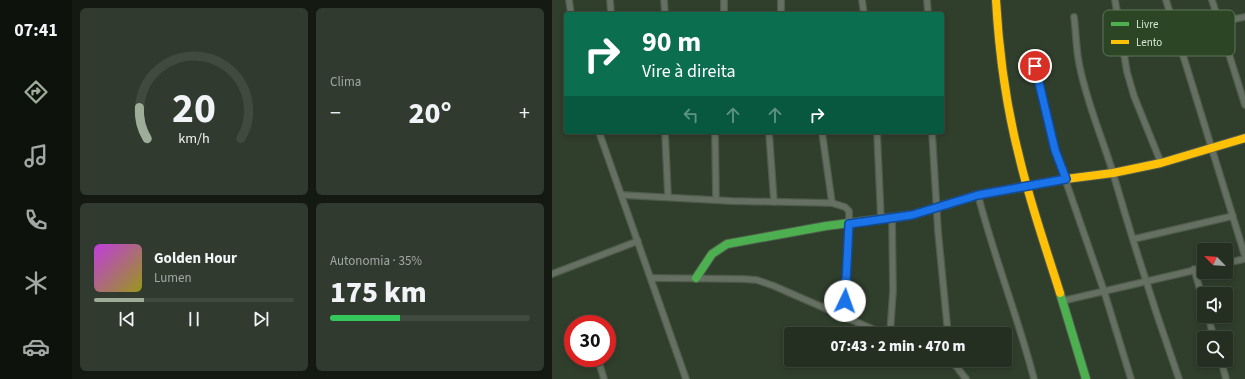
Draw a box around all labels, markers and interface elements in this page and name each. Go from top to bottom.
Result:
legend [1103,10,1235,56]
text: Livre [1136,17,1159,32]
text: 07:41 [14,18,58,43]
text: 90 m [642,22,701,62]
icon: right [576,28,628,80]
text: Lento [1136,35,1162,50]
pin [1018,49,1052,83]
icon: arrive [1024,55,1046,77]
text: Vire à direita [642,59,736,84]
text: Clima [330,73,361,91]
icon: directions [22,78,50,106]
text: 20 [172,79,216,139]
text: 20° [408,92,452,135]
text: − [330,97,341,129]
text: + [519,97,530,129]
icon: left [680,104,702,126]
icon: ahead [722,104,744,126]
icon: ahead [764,104,786,126]
icon: right [806,104,828,126]
text: km/h [178,128,210,149]
icon: music [22,142,50,170]
icon: phone [22,206,50,234]
north arrow [1197,243,1233,279]
map controls [1197,243,1233,367]
text: Golden Hour [154,248,237,269]
text: Autonomia · 35% [330,252,422,270]
icon: climate [22,269,50,297]
text: Lumen [154,269,192,287]
text: 175 km [330,271,427,314]
position arrow [824,280,866,322]
button: sound [1197,287,1233,323]
icon: previous [116,308,138,330]
icon: pause [183,308,205,330]
icon: next [250,308,272,330]
speed limit sign: 30 [564,315,616,367]
button: search [1197,331,1233,367]
icon: car [22,333,50,361]
text: 07:43 · 2 min · 470 m [831,336,965,357]

